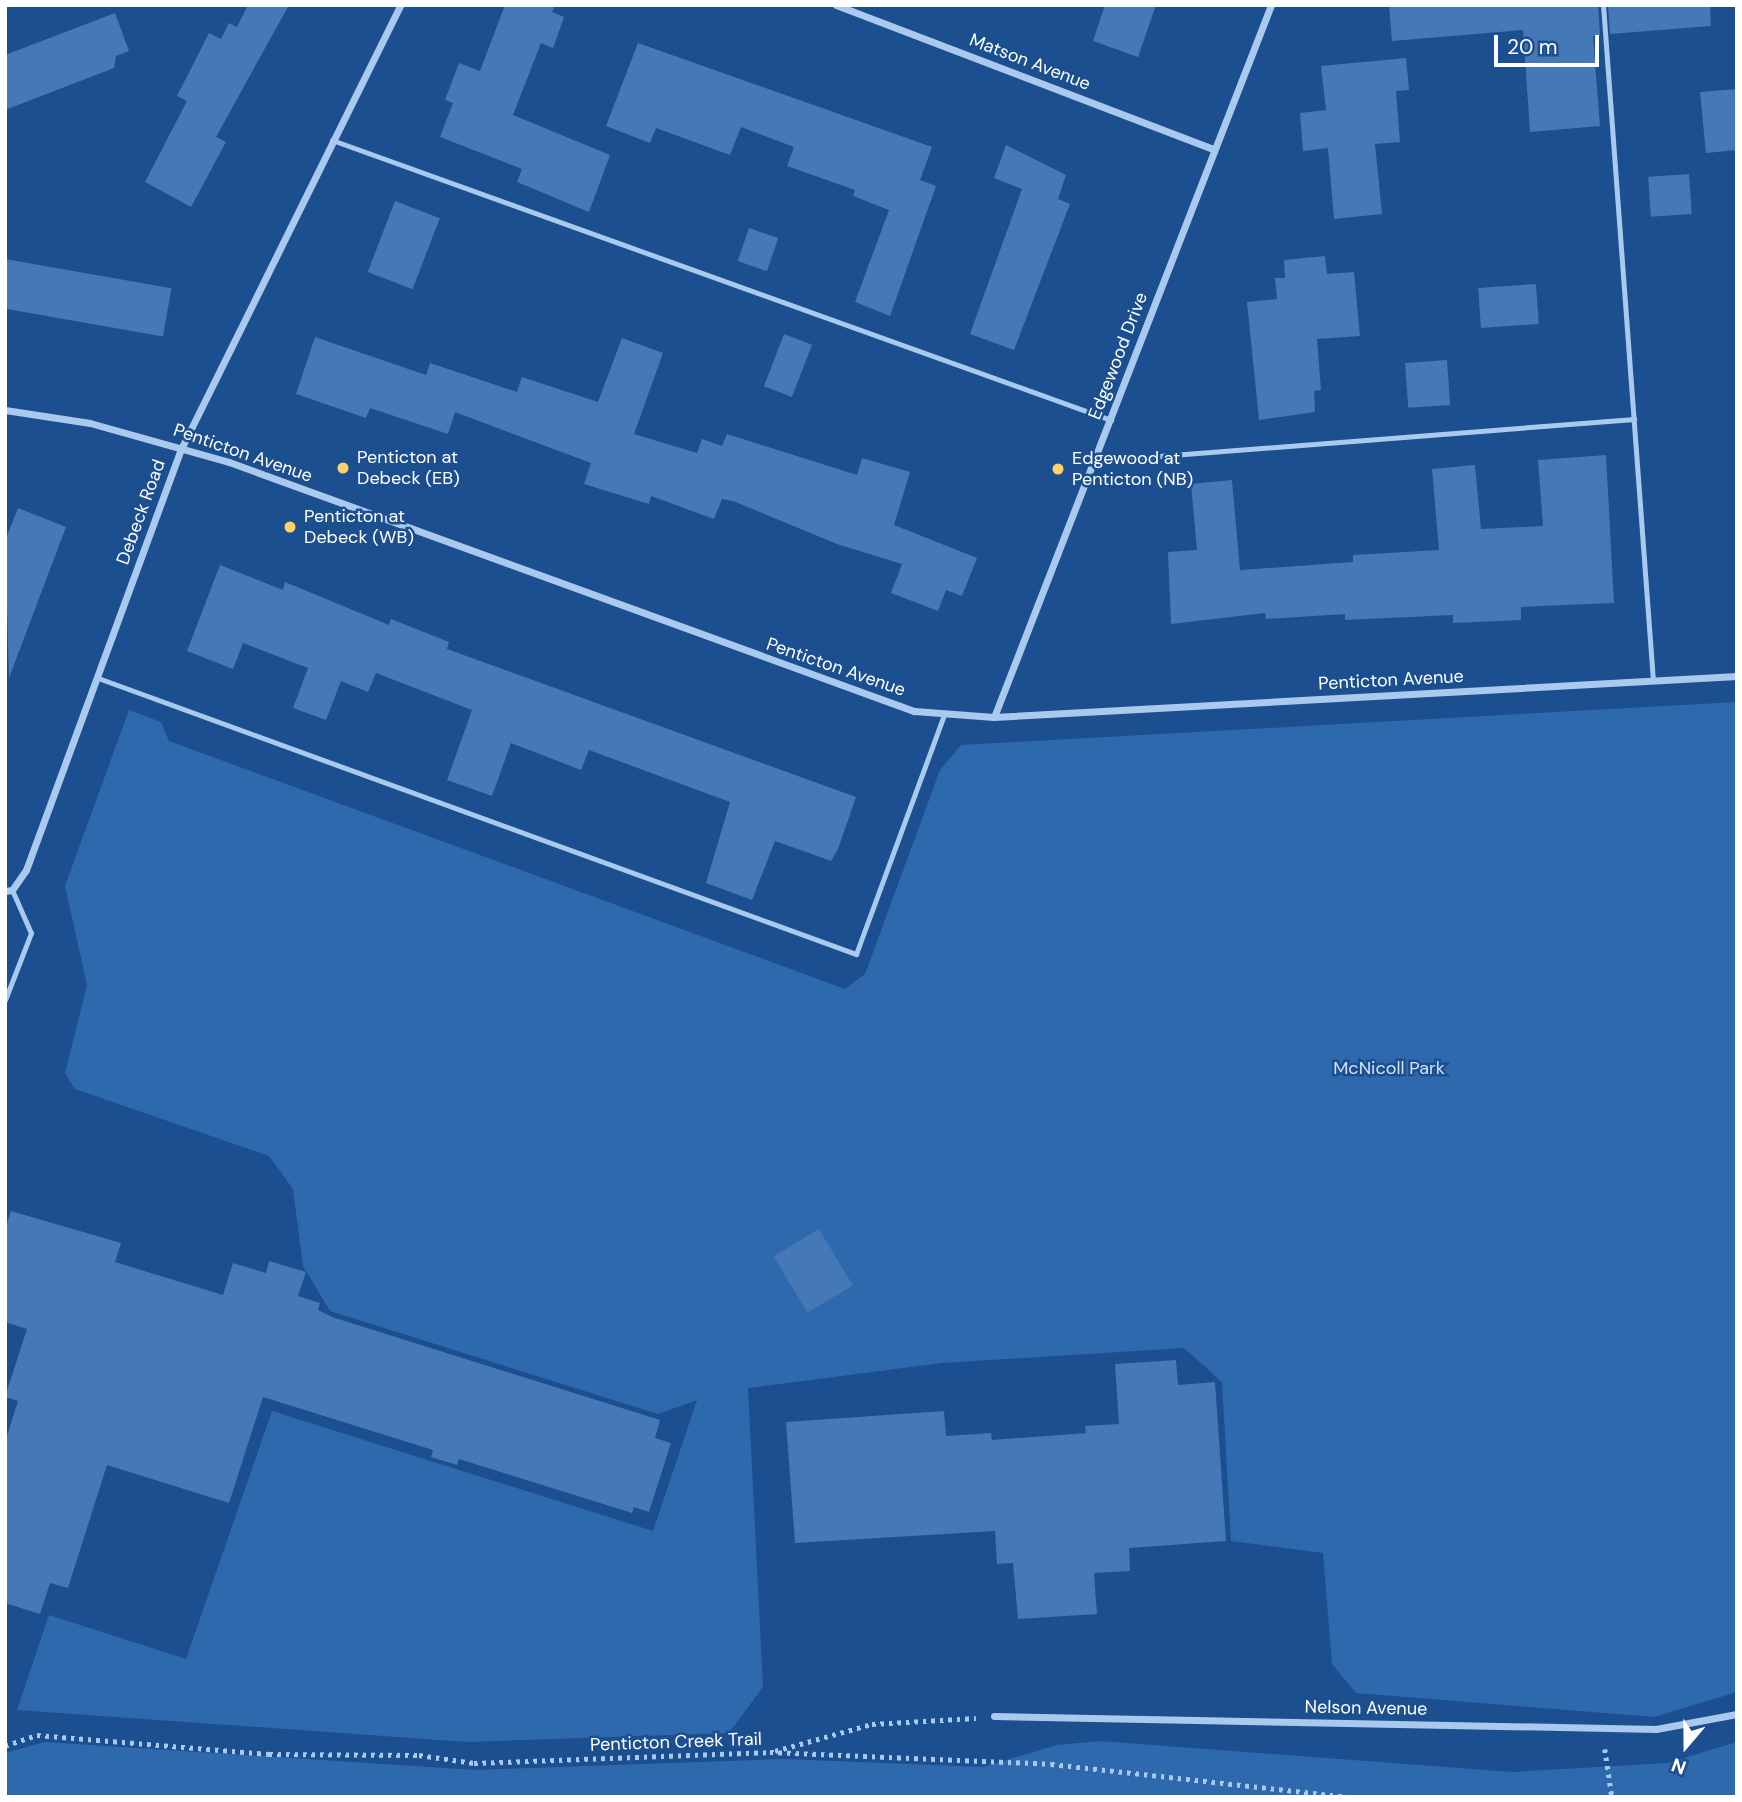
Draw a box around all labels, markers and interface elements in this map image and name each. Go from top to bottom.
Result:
scale bar [1497,21,1602,65]
street label: Matson Avenue [967,29,1093,95]
text: 20 m [1507,33,1558,61]
street label: Edgewood Drive [1084,289,1152,423]
street label: Penticton Avenue [171,419,315,487]
place label: Penticton at Debeck (EB) [357,447,460,490]
place label: Edgewood at Penticton (NB) [1072,448,1193,490]
street label: Debeck Road [112,457,170,567]
marker: Penticton at Debeck (EB) [335,460,351,476]
marker: Edgewood at Penticton (NB) [1050,461,1066,477]
place label: Penticton at Debeck (WB) [304,506,414,548]
marker: Penticton at Debeck (WB) [282,519,298,535]
street label: Penticton Avenue [764,633,908,701]
street label: Penticton Avenue [1318,665,1464,695]
park label: McNicoll Park [1333,1057,1445,1079]
street label: Nelson Avenue [1304,1696,1428,1720]
north arrow [1651,1711,1721,1781]
street label: Penticton Creek Trail [590,1728,762,1756]
text: N [1668,1752,1689,1780]

